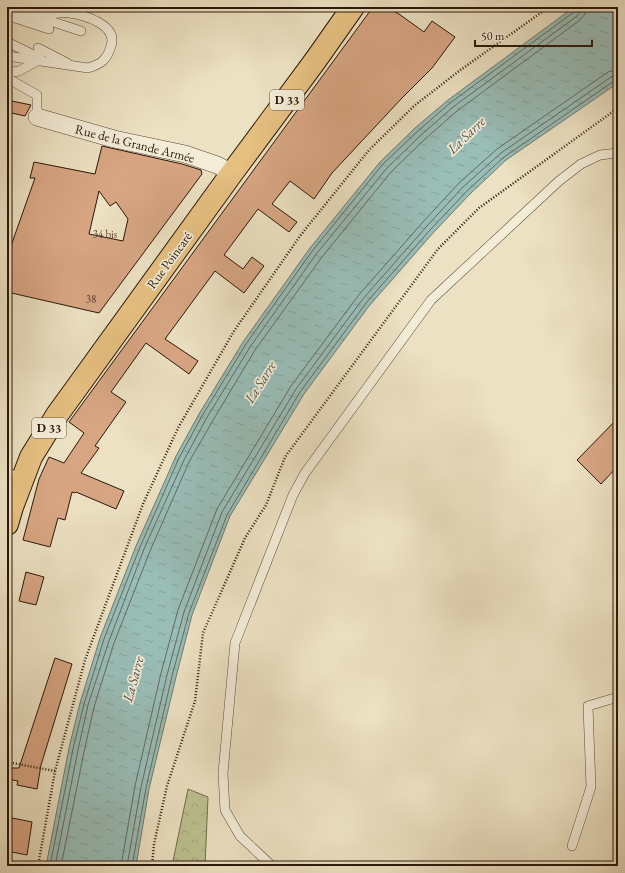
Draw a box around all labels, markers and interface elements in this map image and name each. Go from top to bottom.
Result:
scale bar [475,22,592,48]
text: 50 m [481,28,505,44]
road number: D 33 [270,90,304,110]
water label: La Sarre [442,112,489,158]
street label: Rue de la Grande Armée [73,120,196,167]
house number: 34 bis [93,227,118,241]
street label: Rue Poincaré [143,228,196,292]
house number: 38 [86,292,96,306]
water label: La Sarre [240,357,280,407]
road number: D 33 [32,418,66,438]
water label: La Sarre [118,654,148,705]

